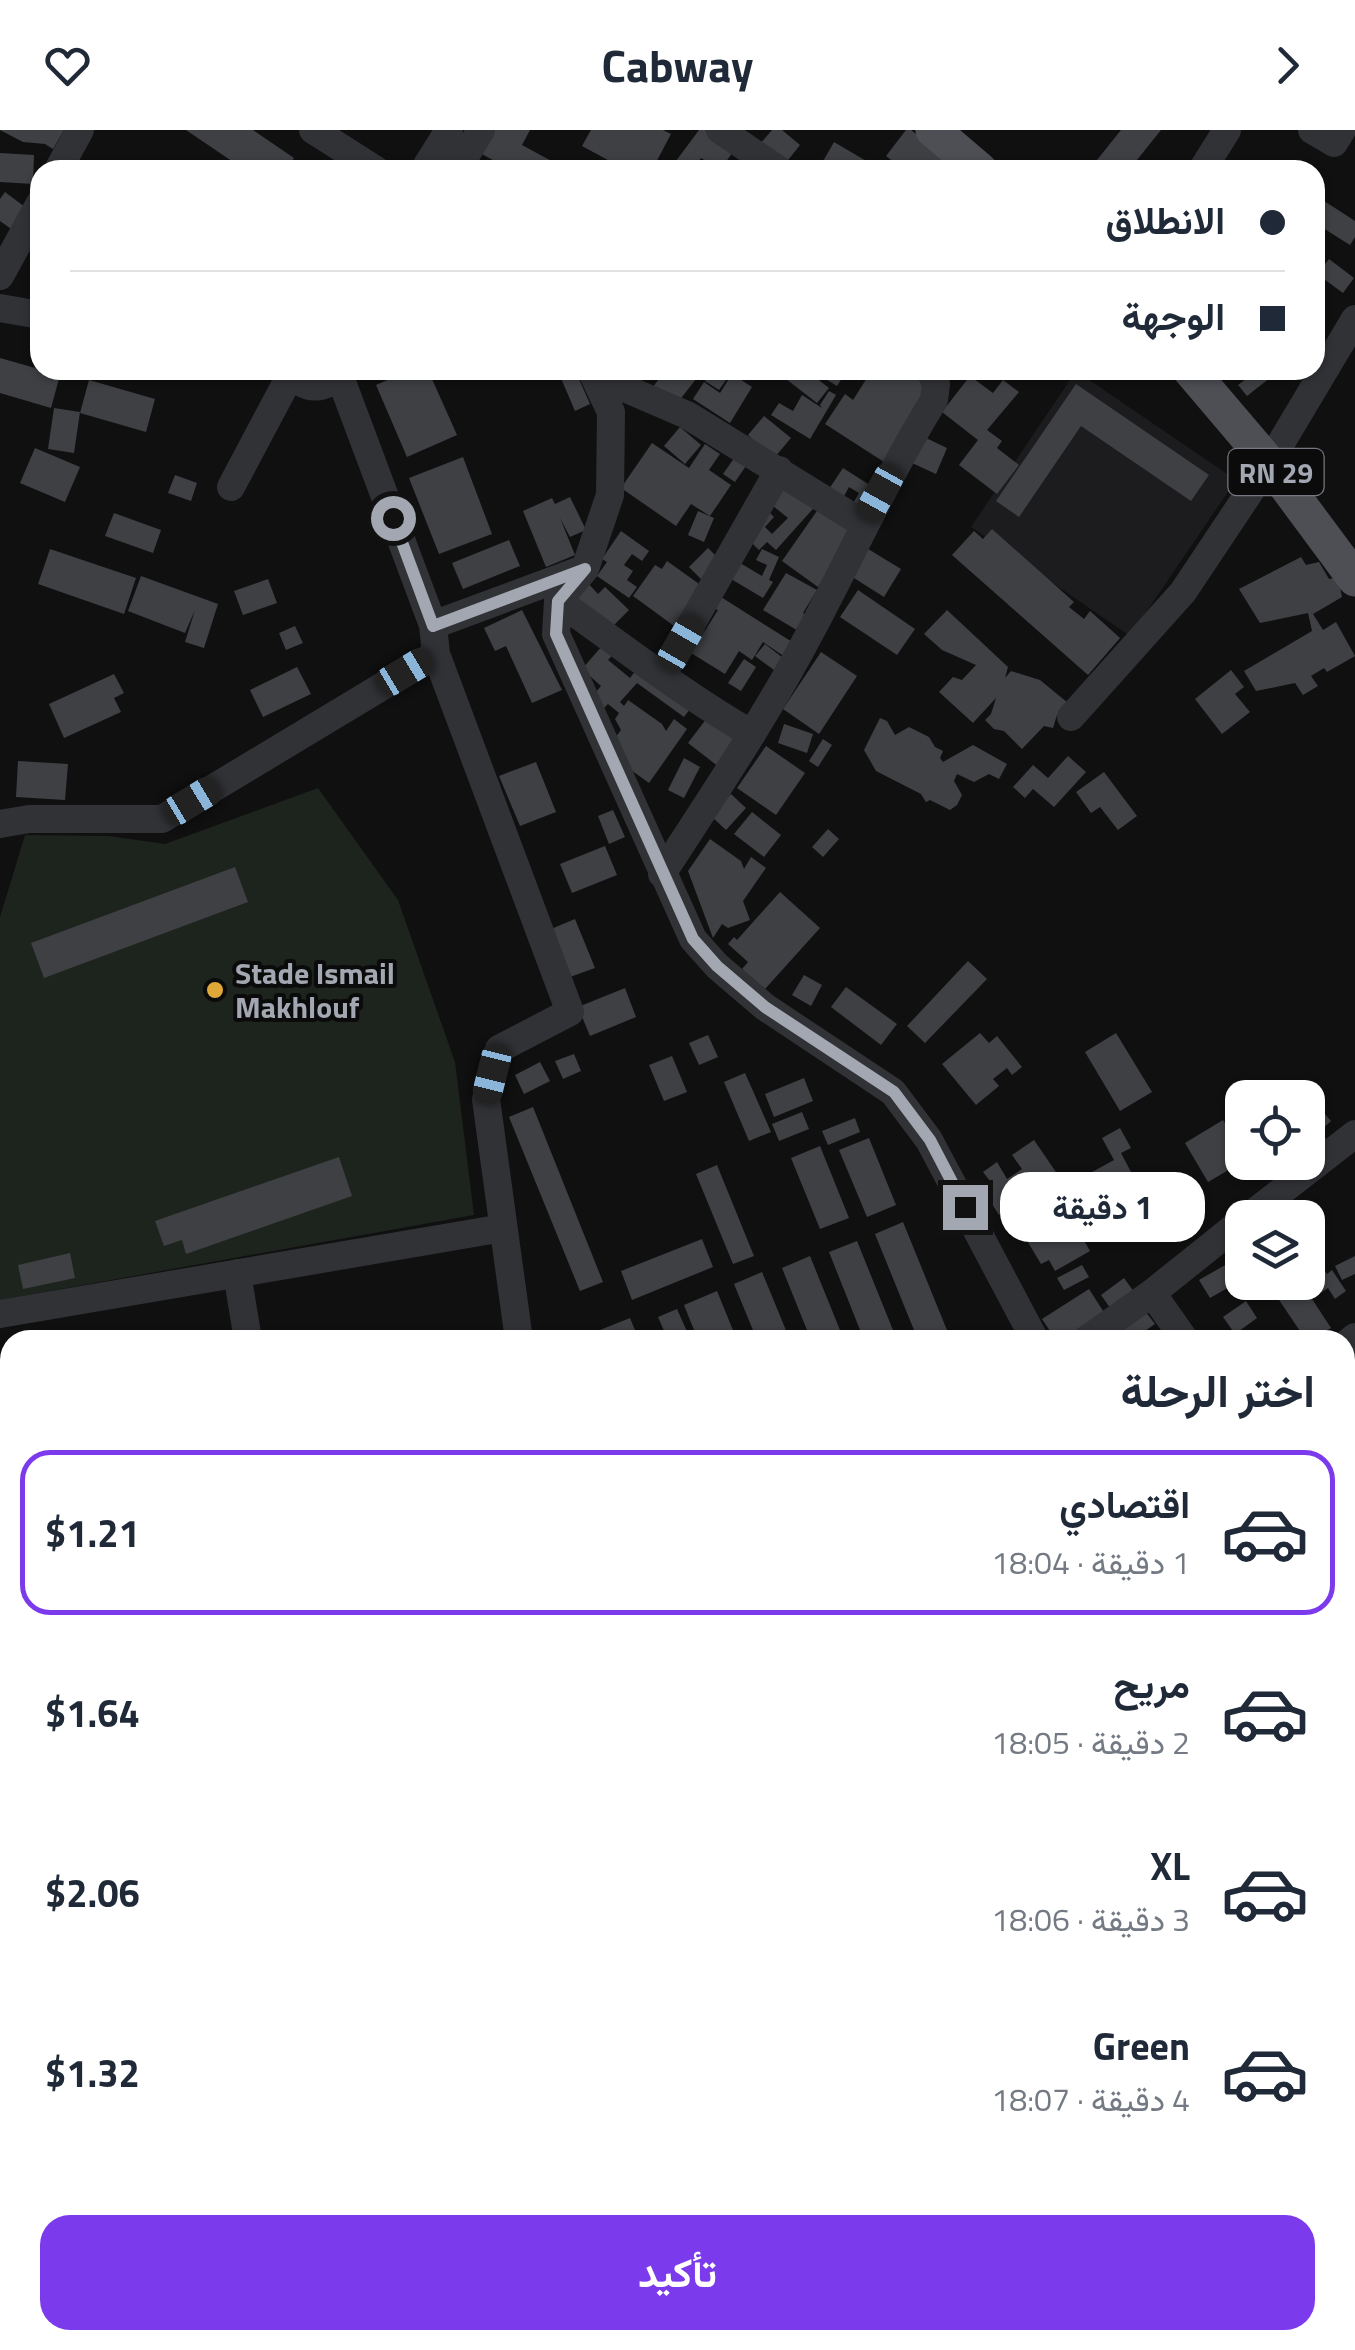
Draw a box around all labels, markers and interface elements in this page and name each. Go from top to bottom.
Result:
text: Cabway [602,31,753,99]
icon: heart [40,38,95,93]
icon: forward [1260,38,1315,93]
text: الانطلاق [1106,191,1225,249]
text: الوجهة [1122,287,1225,345]
road number: RN 29 [1228,449,1324,495]
car [852,459,908,527]
route start [371,496,416,541]
car [653,610,709,676]
car [372,644,438,700]
car [159,773,225,829]
place label: Stade Ismail Makhlouf [235,950,395,1030]
marker: Stade Ismail Makhlouf [204,979,226,1001]
car [470,1041,514,1107]
map controls [1225,1080,1325,1300]
button: locate [1225,1080,1325,1180]
callout: 1 دقيقة [1000,1172,1205,1242]
text: 1 دقيقة [1052,1183,1153,1231]
route end [943,1185,988,1230]
button: layers [1225,1200,1325,1300]
text: اختر الرحلة [1121,1356,1315,1424]
text: اقتصادي [1059,1475,1190,1533]
icon: car [1220,1488,1310,1578]
text: $1.21 [45,1504,140,1562]
text: 1 دقيقة · 18:04 [991,1538,1190,1586]
text: مريح [1114,1655,1190,1713]
icon: car [1220,1668,1310,1758]
text: $1.64 [45,1684,140,1742]
text: 2 دقيقة · 18:05 [991,1718,1190,1766]
text: XL [1150,1837,1190,1895]
icon: car [1220,1848,1310,1938]
text: $2.06 [45,1864,140,1922]
text: 3 دقيقة · 18:06 [991,1895,1190,1943]
text: Green [1093,2017,1190,2075]
icon: car [1220,2028,1310,2118]
text: $1.32 [45,2044,140,2102]
text: 4 دقيقة · 18:07 [991,2075,1190,2123]
button: تأكيد [40,2215,1315,2330]

